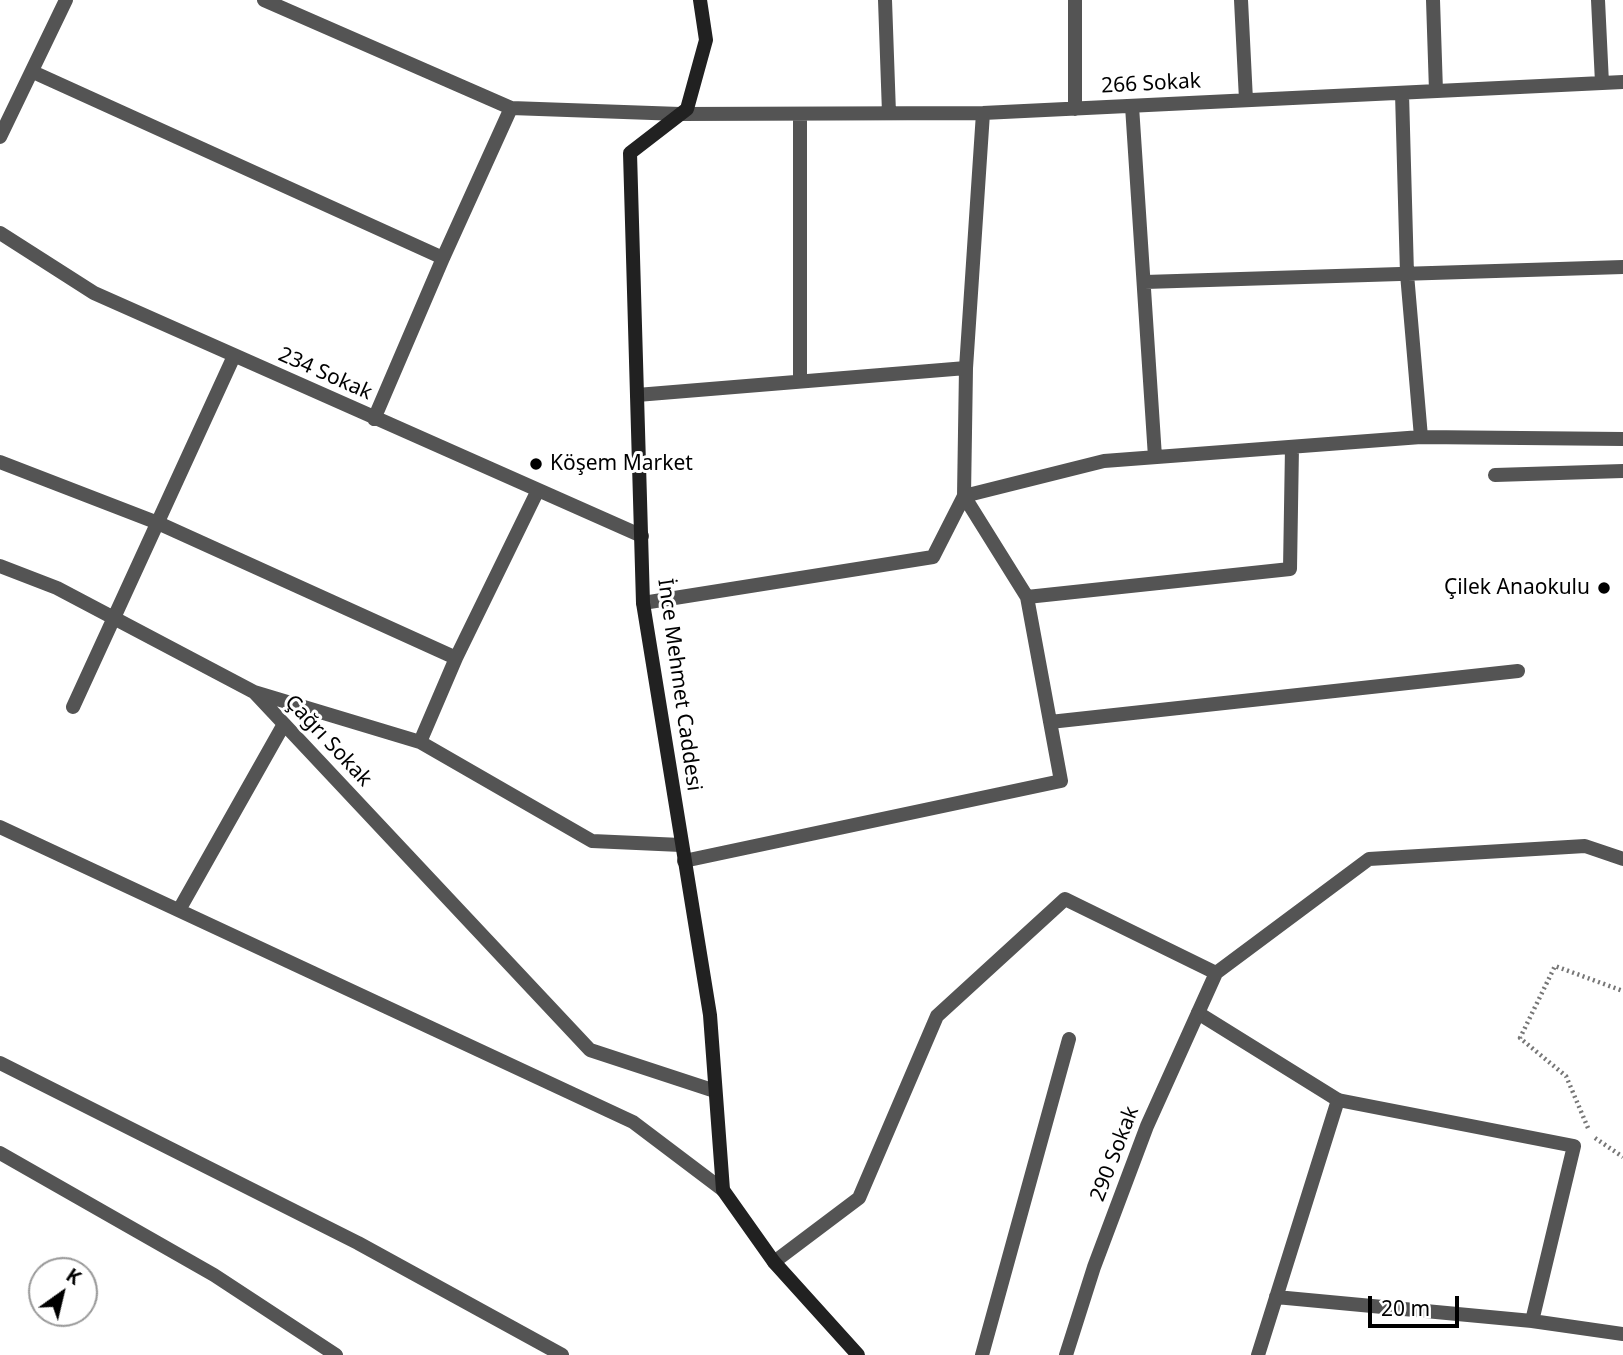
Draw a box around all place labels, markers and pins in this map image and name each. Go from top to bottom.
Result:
place label: Köşem Market [550,451,693,477]
marker: Köşem Market [528,456,544,472]
place label: Çilek Anaokulu [1444,575,1590,601]
marker: Çilek Anaokulu [1596,580,1612,596]

